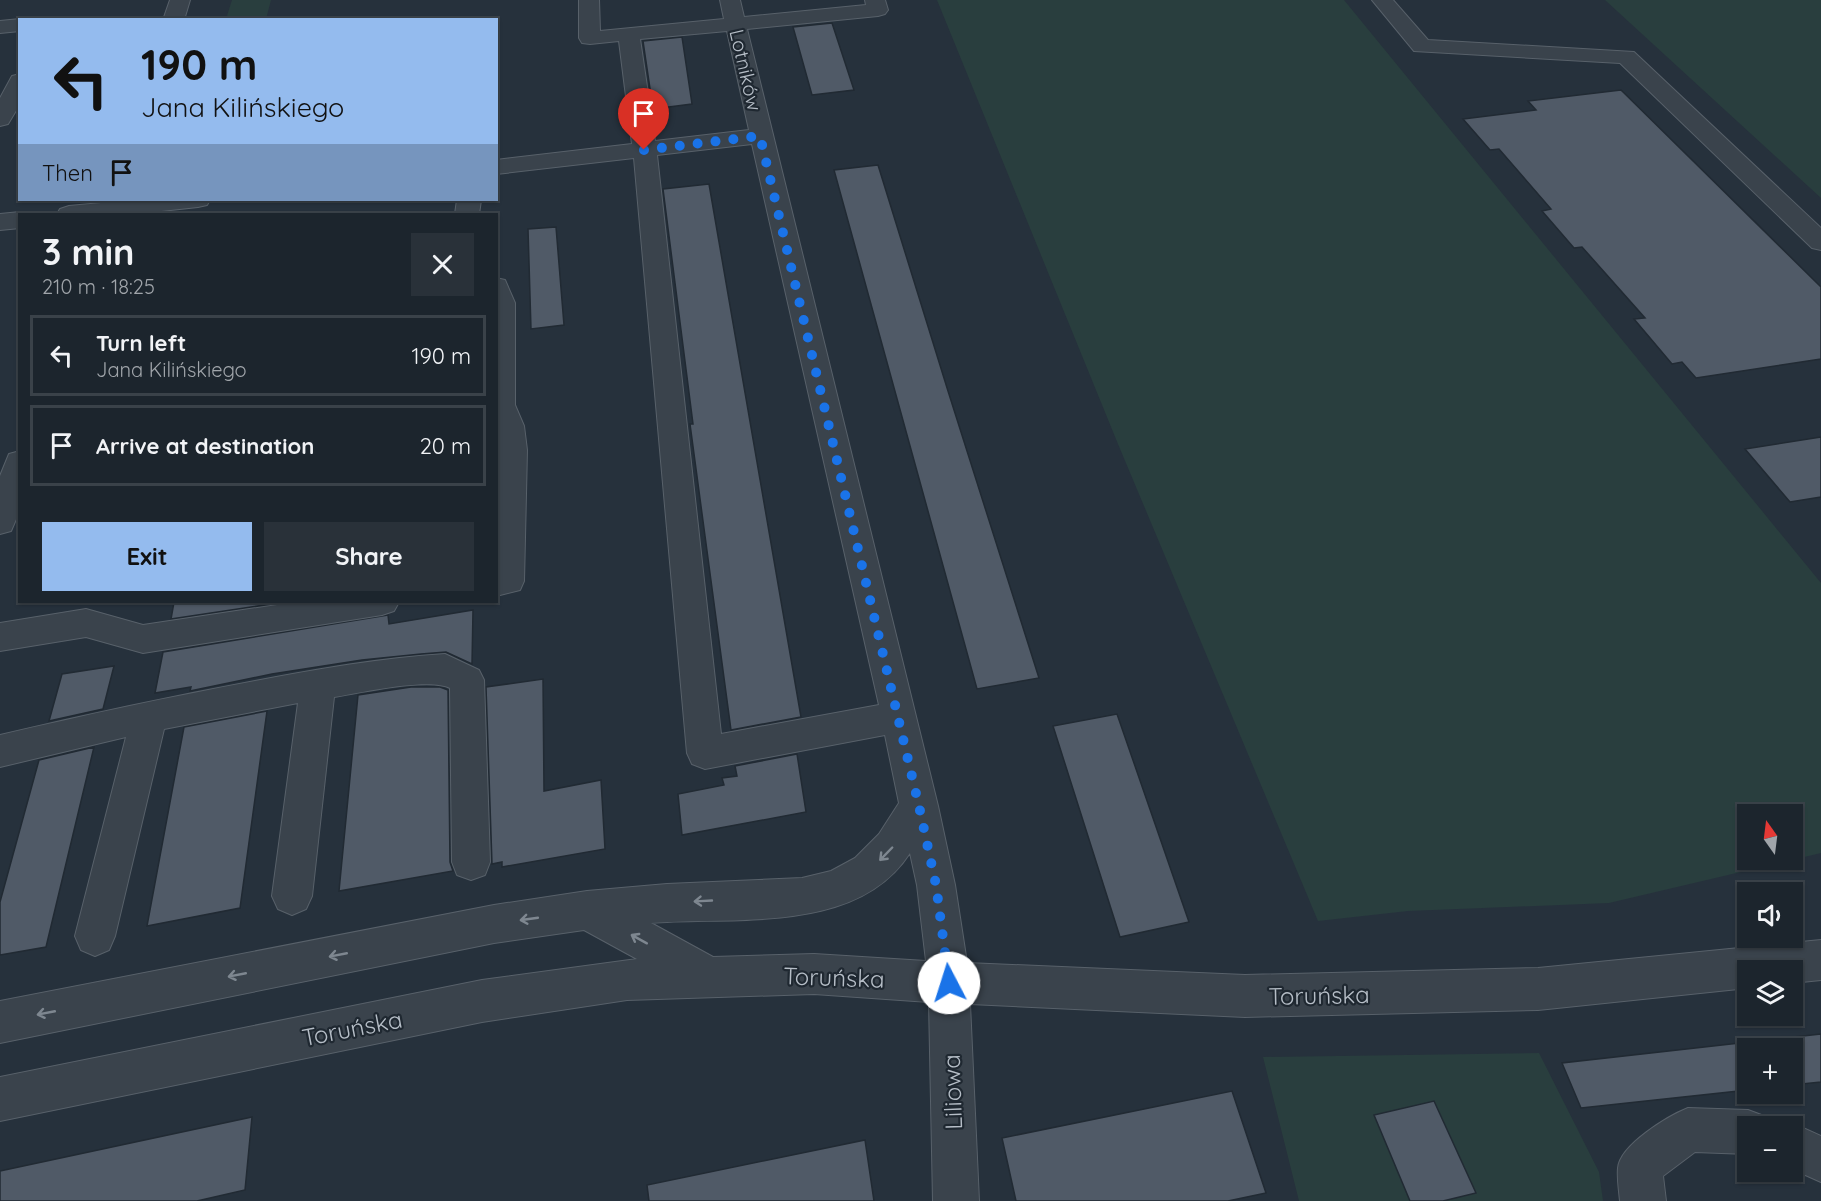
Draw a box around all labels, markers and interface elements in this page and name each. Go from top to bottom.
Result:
street label: Lotników [724,27,768,113]
text: 190 m [141,38,257,91]
icon: left [42,42,120,120]
pin [618,88,669,150]
text: Jana Kilińskiego [141,90,344,124]
icon: arrive [627,97,660,130]
icon: arrive [105,156,138,189]
text: Then [42,159,93,187]
text: 3 min [42,229,135,274]
button: close [411,233,474,296]
text: 210 m · 18:25 [42,274,155,299]
text: Turn left [96,329,186,357]
icon: left [45,339,78,372]
text: 190 m [411,342,471,370]
text: Jana Kilińskiego [96,357,247,382]
icon: arrive [45,429,78,462]
text: Arrive at destination [96,432,314,460]
text: 20 m [420,432,471,460]
button: Exit [42,522,252,591]
button: Share [264,522,474,591]
north arrow [1737,804,1803,870]
map controls [1737,804,1803,1182]
one-way arrow [878,846,893,861]
button: sound [1737,882,1803,948]
one-way arrow [694,896,714,907]
one-way arrow [520,913,540,924]
one-way arrow [631,933,648,945]
one-way arrow [329,950,348,961]
position arrow [917,951,981,1015]
street label: Toruńska [783,960,885,994]
button: layers [1737,960,1803,1026]
one-way arrow [228,970,247,981]
street label: Toruńska [1268,979,1370,1011]
street label: Toruńska [299,1004,405,1052]
one-way arrow [36,1008,56,1019]
button: + [1737,1038,1803,1104]
street label: Liliowa [936,1054,968,1130]
button: − [1737,1116,1803,1182]

